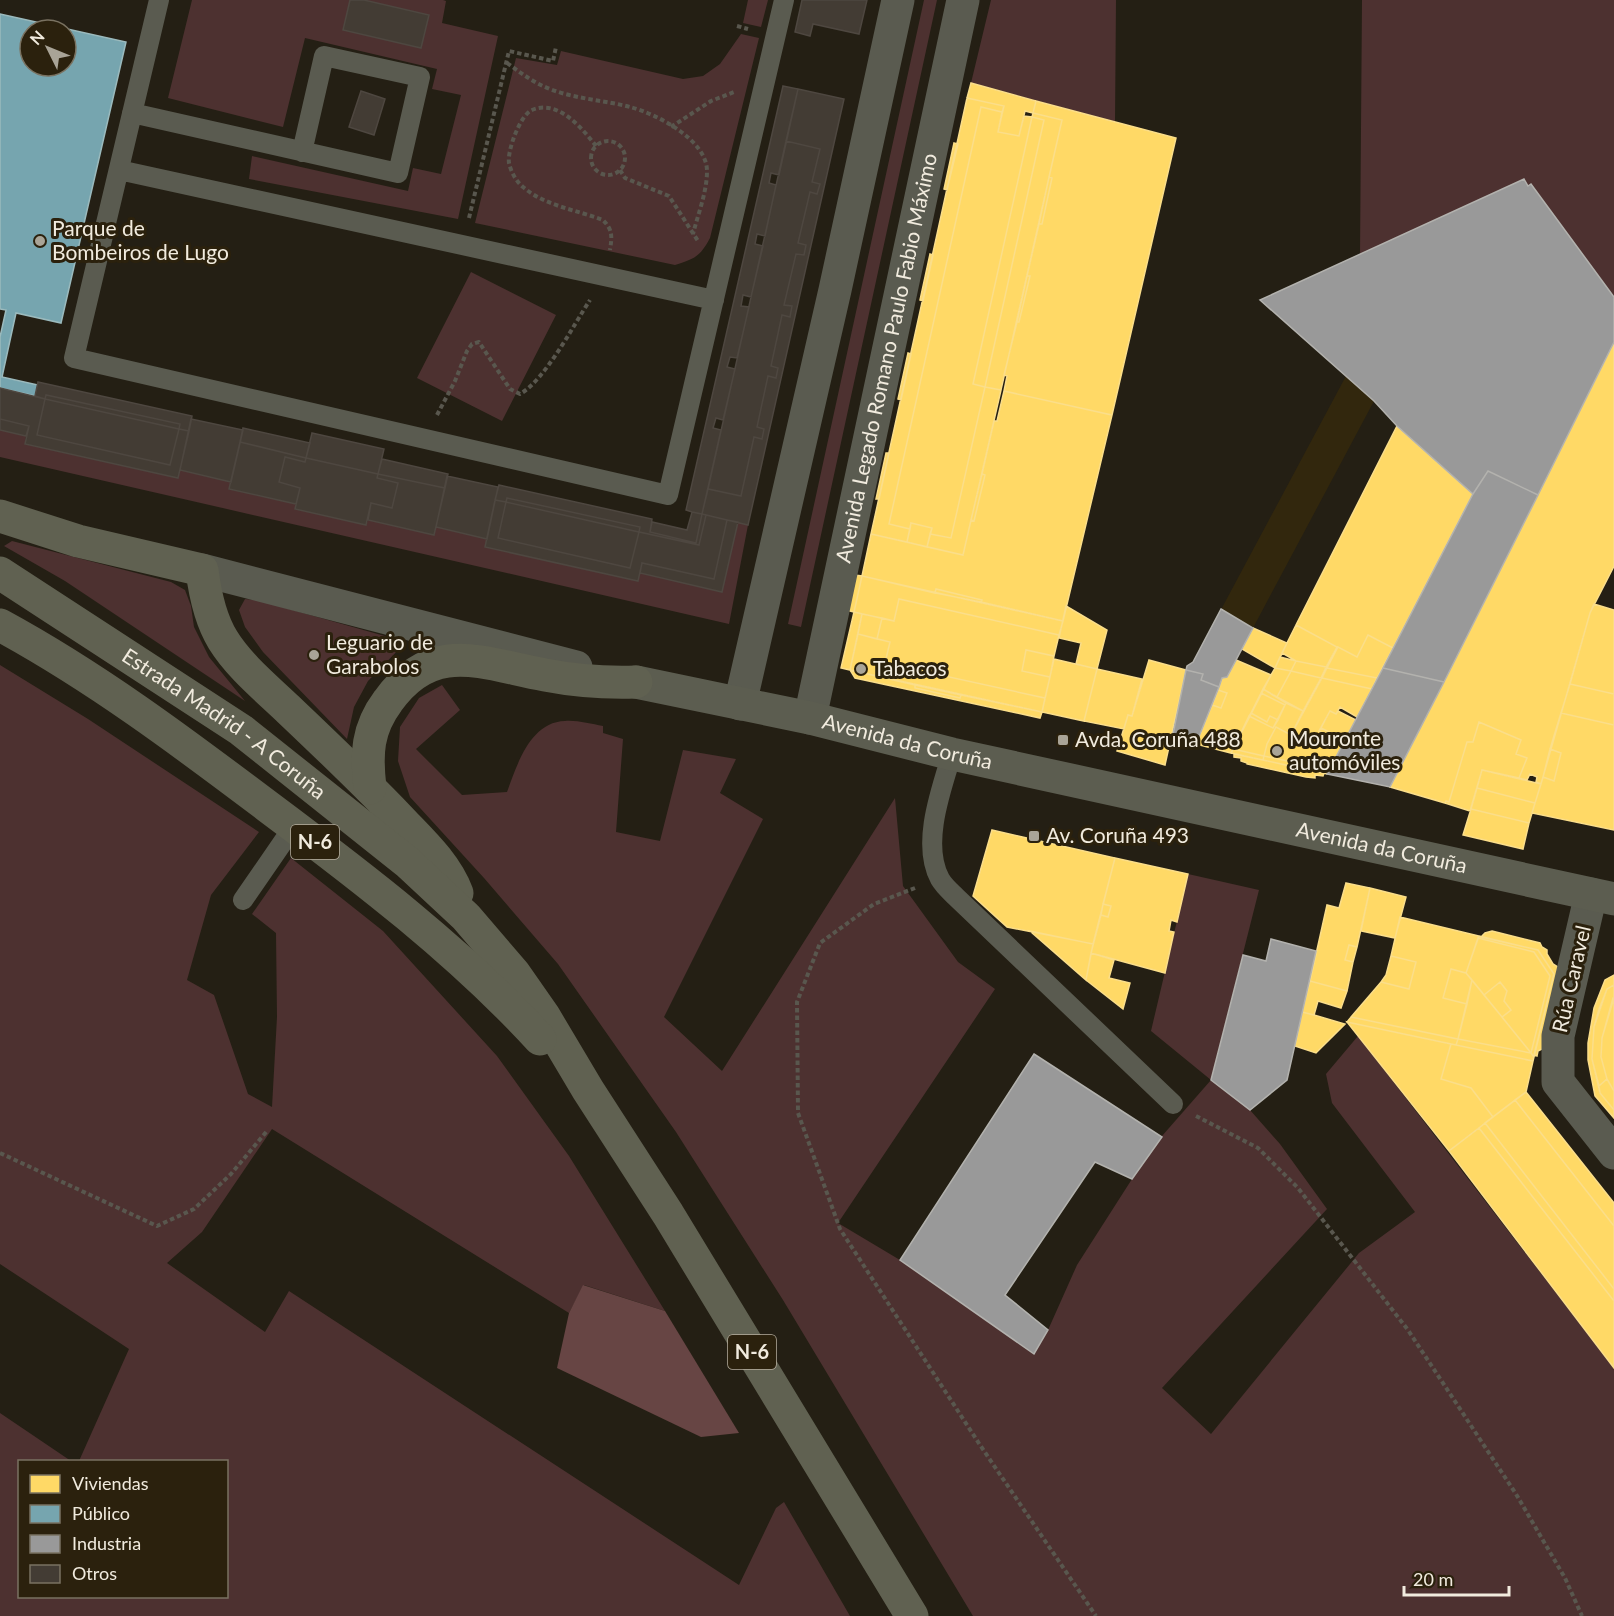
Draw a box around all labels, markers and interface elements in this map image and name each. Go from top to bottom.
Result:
north arrow [18,18,78,78]
text: N [26,26,48,48]
street label: Avenida Legado Romano Paulo Fabio Máximo [829,151,941,565]
place label: Parque de Bombeiros de Lugo [52,215,229,264]
marker: Parque de Bombeiros de Lugo [33,234,47,248]
place label: Leguario de Garabolos [326,629,433,678]
street label: Estrada Madrid - A Coruña [118,642,331,804]
marker: Leguario de Garabolos [307,648,321,662]
place label: Tabacos [873,655,946,680]
marker: Tabacos [854,662,868,676]
street label: Avenida da Coruña [820,708,995,774]
place label: Mouronte automóviles [1289,725,1400,774]
place label: Avda. Coruña 488 [1075,726,1241,751]
marker: Avda. Coruña 488 [1056,733,1070,747]
marker: Mouronte automóviles [1270,744,1284,758]
street label: Avenida da Coruña [1294,816,1470,877]
place label: Av. Coruña 493 [1046,822,1189,847]
road number: N-6 [291,825,339,859]
marker: Av. Coruña 493 [1027,829,1041,843]
street label: Rúa Caravel [1546,923,1595,1035]
road number: N-6 [728,1335,776,1369]
legend [18,1460,228,1598]
text: Viviendas [72,1472,149,1494]
text: Público [72,1502,130,1524]
text: Industria [72,1532,141,1554]
scale bar [1404,1559,1509,1597]
text: Otros [72,1562,117,1584]
text: 20 m [1413,1568,1453,1590]

